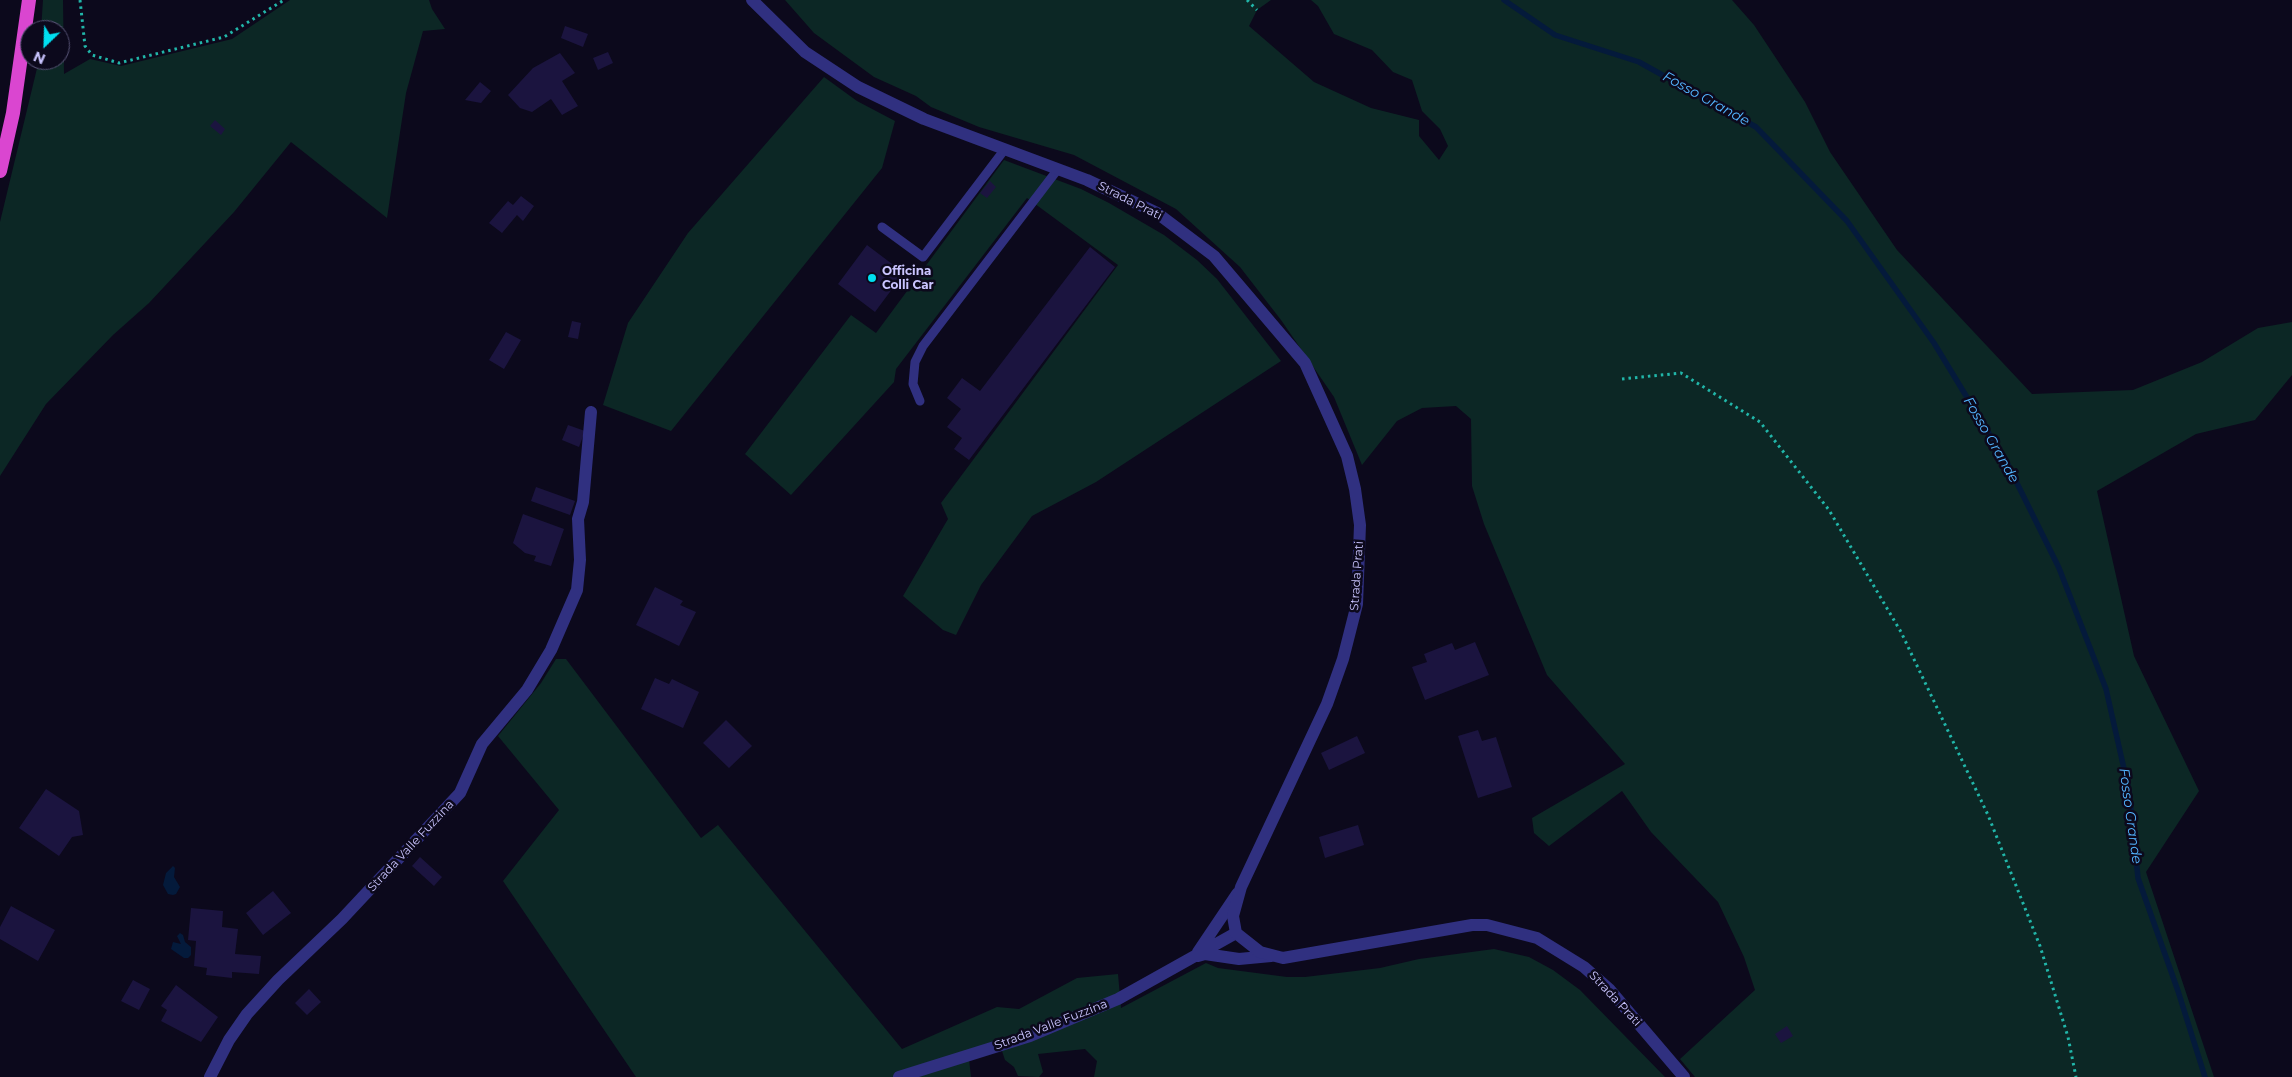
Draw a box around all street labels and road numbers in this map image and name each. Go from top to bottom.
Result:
street label: Strada Prati [1096,179,1164,223]
street label: Strada Prati [1347,541,1367,611]
street label: Strada Valle Fuzzina [365,797,457,895]
street label: Strada Prati [1586,969,1644,1029]
street label: Strada Valle Fuzzina [993,997,1109,1053]

